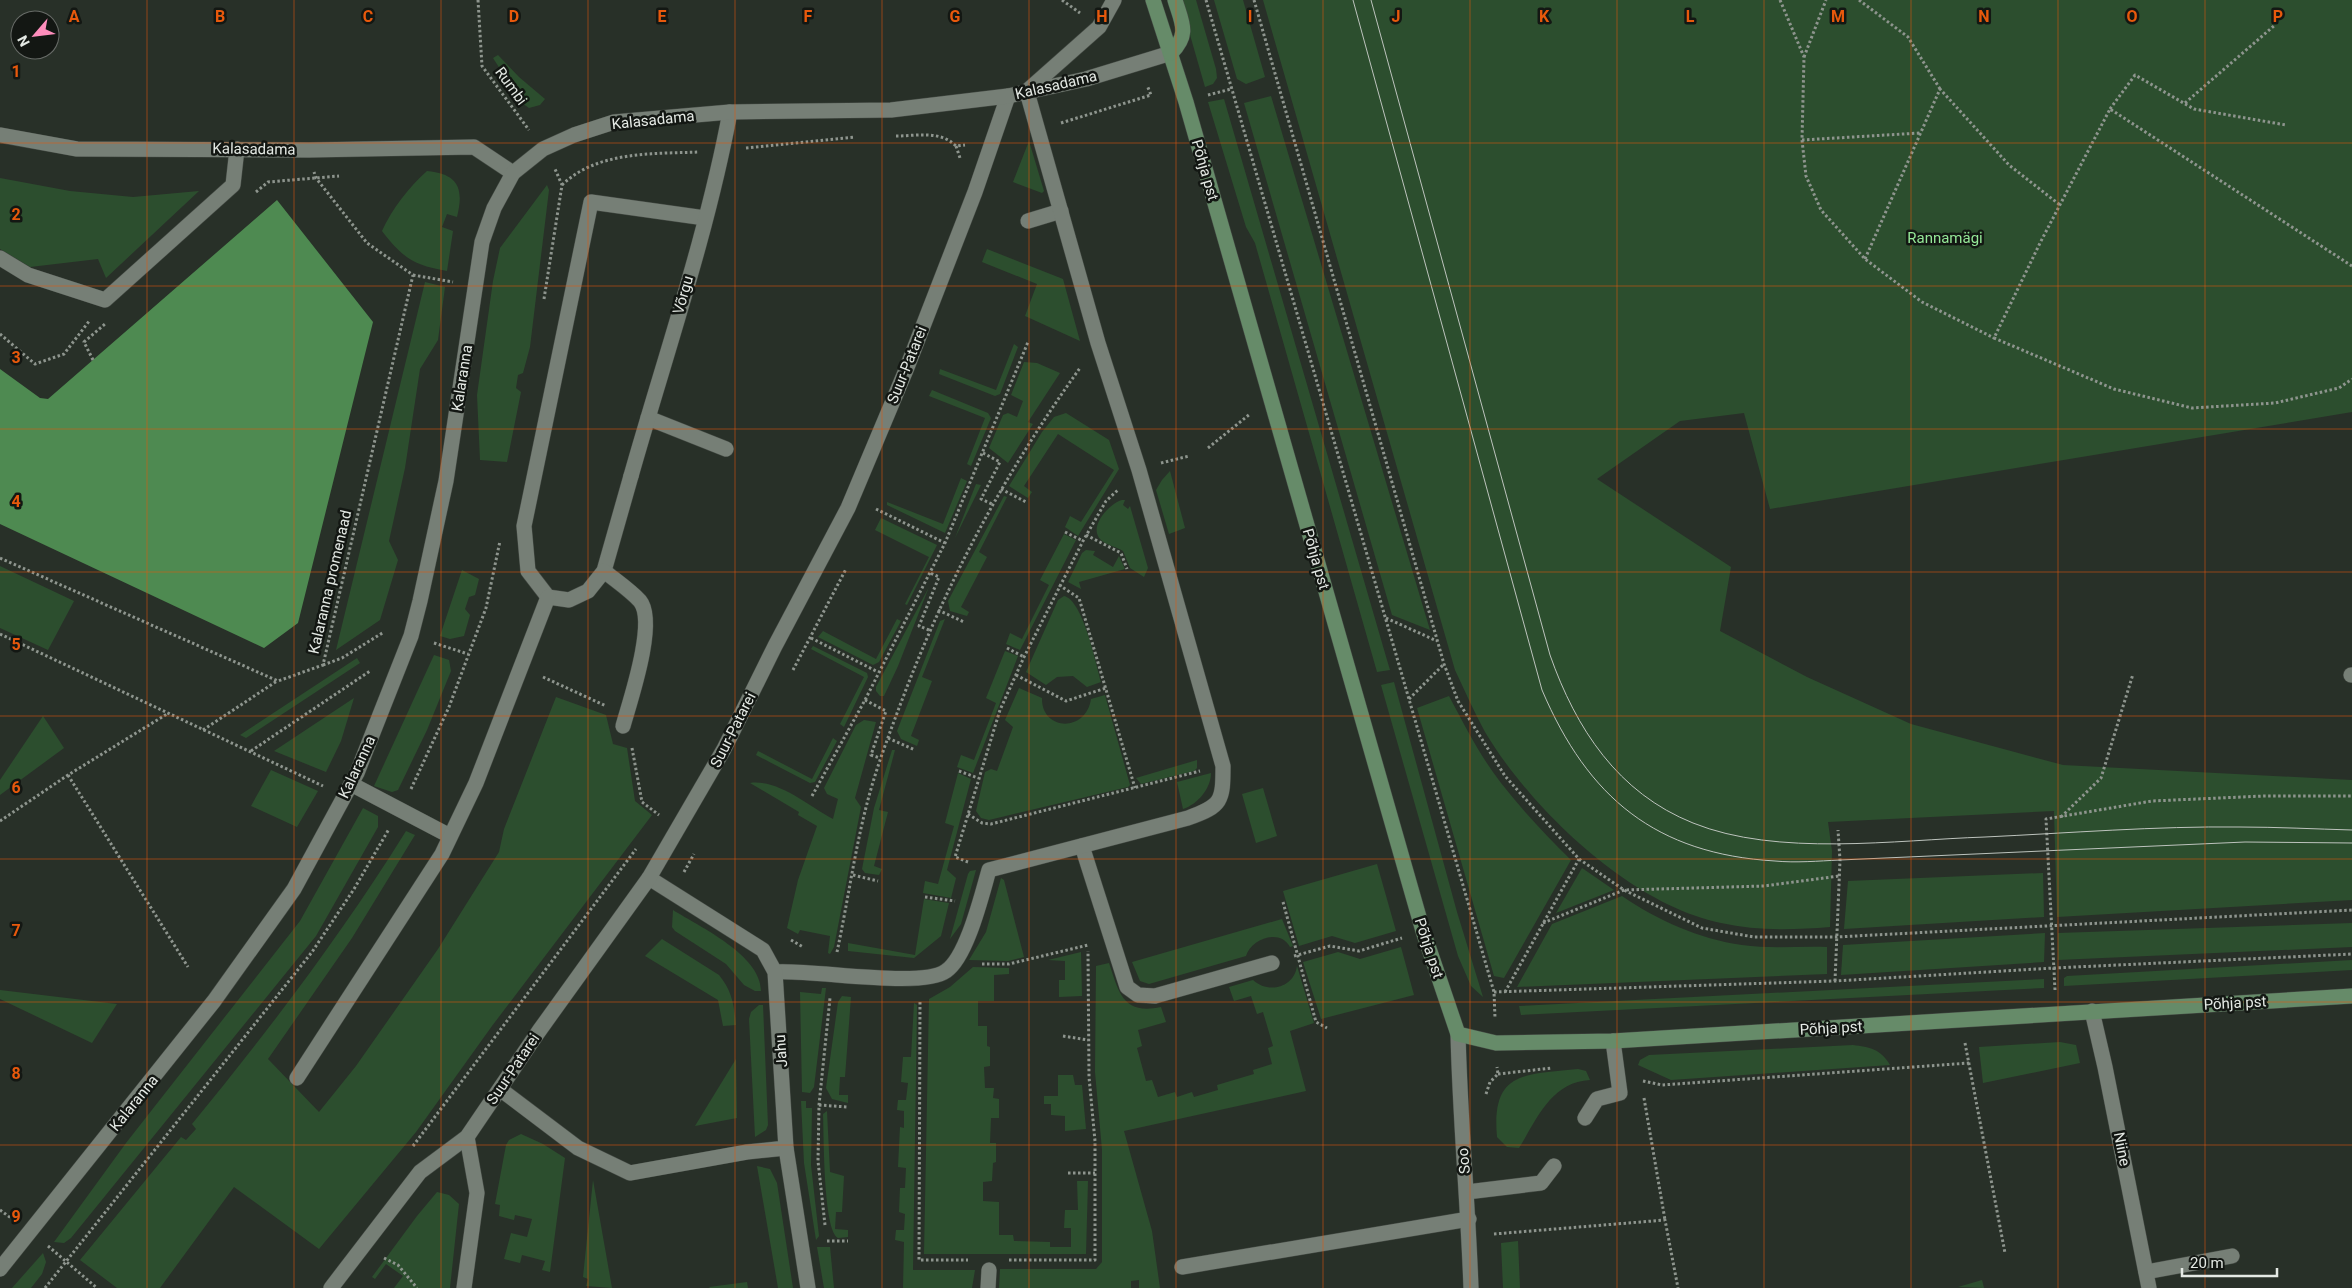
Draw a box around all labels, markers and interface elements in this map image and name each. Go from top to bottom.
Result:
text: A [69,7,80,26]
text: B [215,7,225,26]
text: C [363,7,373,26]
text: D [509,7,519,26]
text: E [658,7,667,26]
text: F [804,7,813,26]
text: G [950,7,961,26]
text: H [1096,7,1108,26]
text: I [1248,7,1252,26]
text: J [1392,7,1400,26]
text: K [1539,7,1550,26]
text: L [1686,7,1695,26]
text: M [1831,7,1845,26]
text: N [1978,7,1990,26]
text: O [2126,7,2138,26]
text: P [2273,7,2283,26]
north arrow [10,10,60,60]
text: N [14,33,33,49]
text: 1 [11,62,21,81]
street label: Rumbi [491,63,531,109]
street label: Kalasadama [1013,67,1099,103]
street label: Kalasadama [611,107,695,133]
street label: Põhja pst [1188,137,1222,203]
street label: Kalasadama [212,139,296,159]
text: 2 [11,205,21,224]
park label: Rannamägi [1907,229,1983,247]
street label: Võrgu [669,274,697,316]
street label: Suur-Patarei [883,324,931,406]
street label: Kalaranna [448,343,476,413]
text: 3 [11,348,21,367]
text: 4 [11,492,21,511]
street label: Kalaranna promenaad [305,508,355,656]
street label: Põhja pst [1299,526,1333,592]
text: 5 [11,635,21,654]
street label: Suur-Patarei [706,689,760,771]
street label: Kalaranna [335,733,379,801]
text: 6 [11,778,21,797]
street label: Põhja pst [1411,915,1447,981]
text: 7 [11,921,21,940]
street label: Põhja pst [2203,992,2267,1014]
street label: Põhja pst [1799,1017,1863,1039]
street label: Suur-Patarei [483,1030,543,1108]
street label: Jahu [771,1034,791,1068]
text: 8 [11,1064,21,1083]
street label: Kalaranna [106,1071,162,1135]
street label: Niine [2110,1130,2134,1168]
street label: Soo [1454,1147,1474,1175]
text: 9 [11,1207,21,1226]
scale bar [2182,1246,2277,1278]
text: 20 m [2190,1254,2224,1272]

